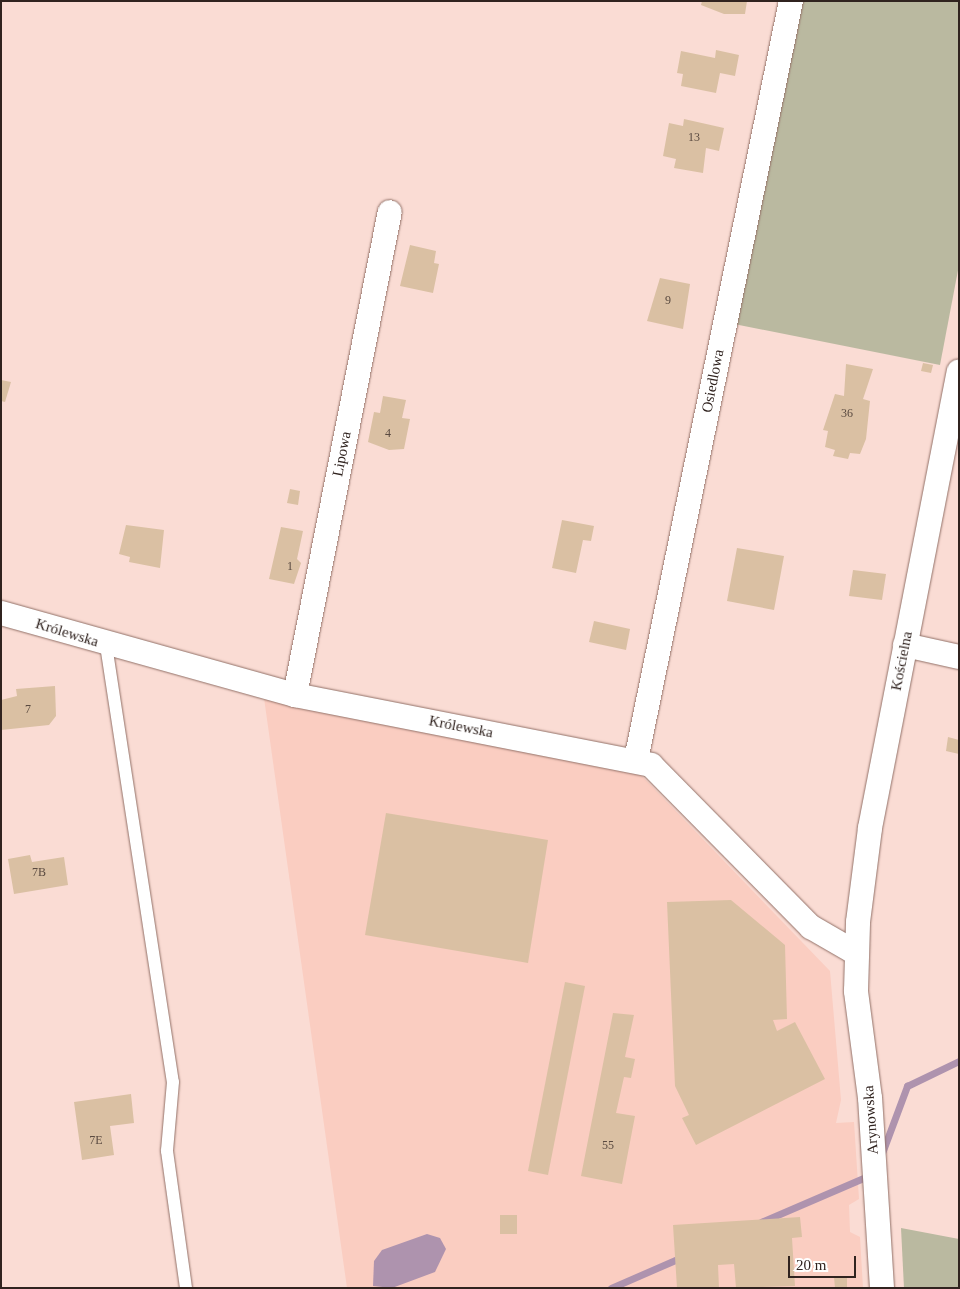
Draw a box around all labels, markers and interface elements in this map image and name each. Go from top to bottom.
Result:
house number: 13 [688,131,700,145]
house number: 9 [665,294,671,308]
street label: Osiedlowa [698,348,728,414]
house number: 36 [841,407,853,421]
house number: 4 [385,427,391,441]
street label: Lipowa [329,430,355,478]
house number: 1 [287,560,293,574]
street label: Królewska [33,615,101,651]
street label: Kościelna [887,630,917,692]
house number: 7 [25,703,31,717]
street label: Królewska [427,712,495,742]
house number: 7B [32,866,46,880]
street label: Arynowska [860,1085,882,1155]
house number: 7E [89,1134,103,1148]
house number: 55 [602,1139,614,1153]
scale bar [790,1246,858,1278]
text: 20 m [796,1257,826,1273]

